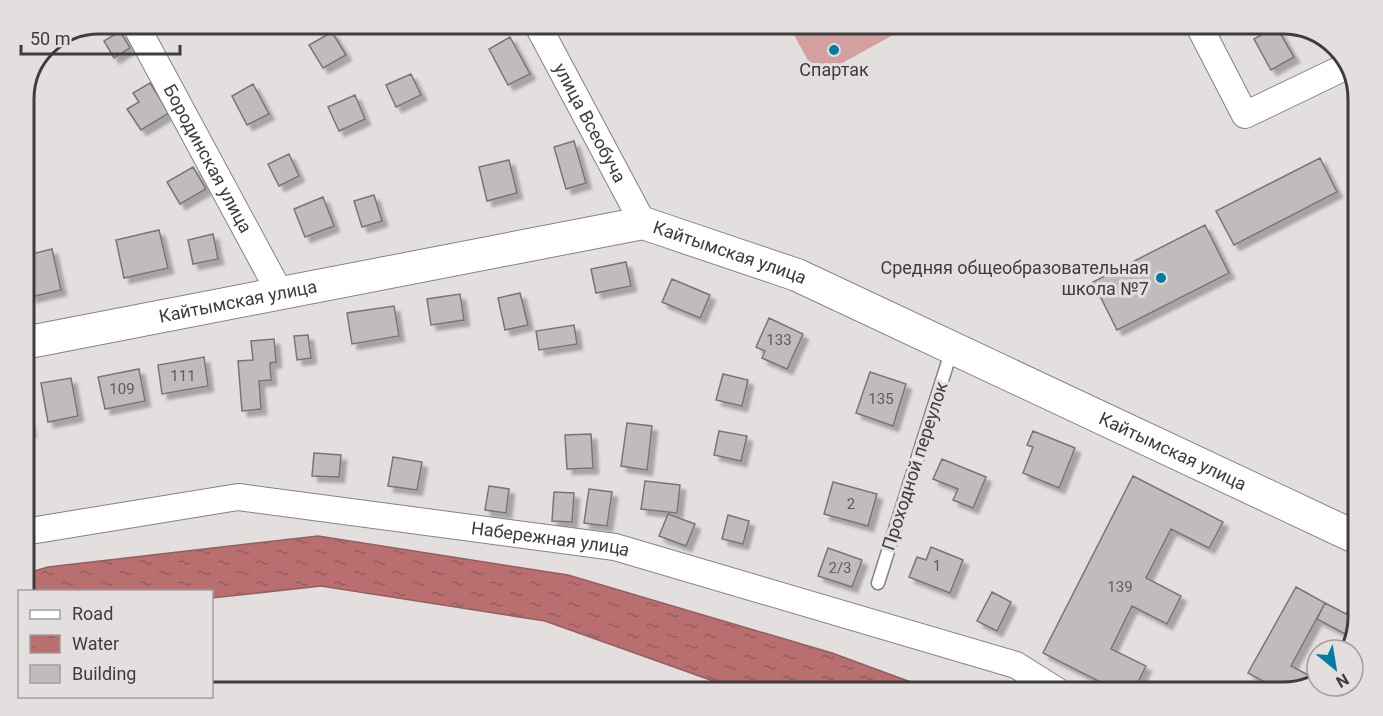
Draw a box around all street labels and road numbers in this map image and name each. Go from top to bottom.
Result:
street label: улица Всеобуча [550,59,630,186]
street label: Бородинская улица [159,81,257,236]
street label: Кайтымская улица [650,216,810,288]
street label: Кайтымская улица [157,275,319,327]
street label: Проходной переулок [877,379,952,553]
street label: Кайтымская улица [1096,407,1250,494]
street label: Набережная улица [470,517,632,561]

